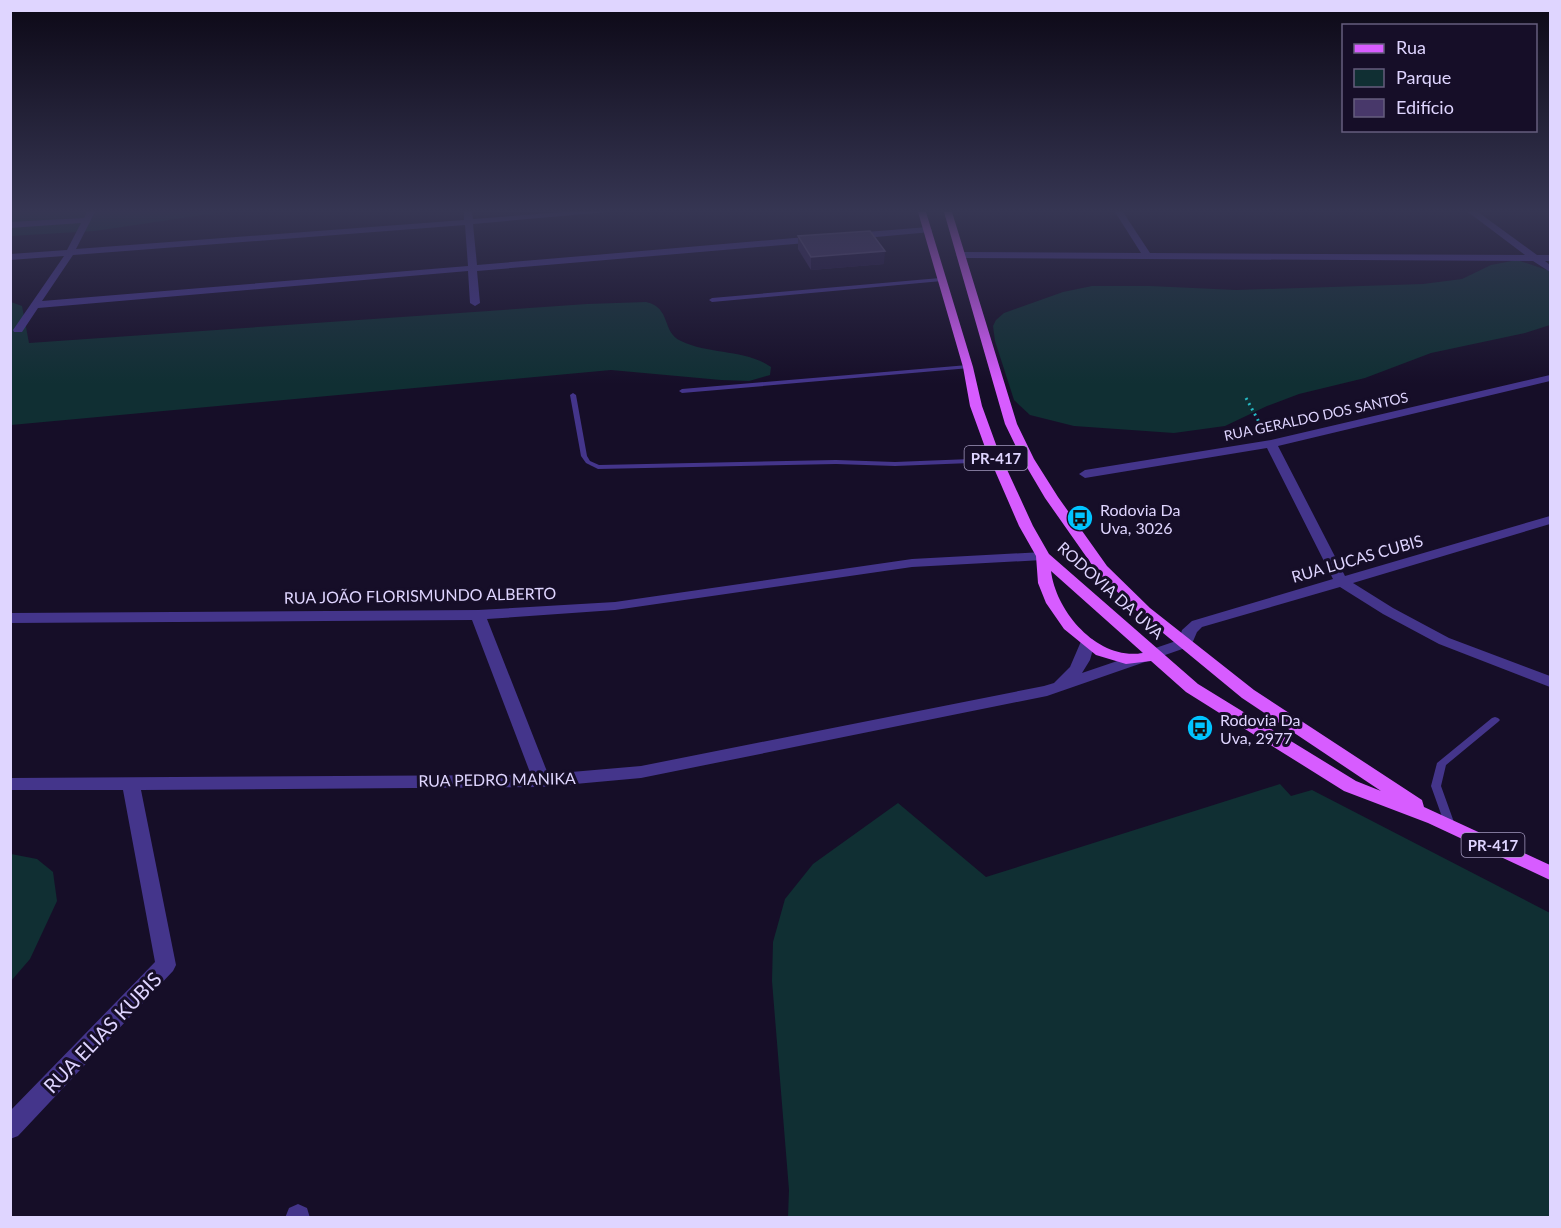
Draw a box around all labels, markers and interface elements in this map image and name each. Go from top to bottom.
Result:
legend [1342,24,1537,132]
text: Rua [1396,36,1426,58]
text: Parque [1396,66,1451,88]
text: Edifício [1396,96,1454,118]
street label: RUA GERALDO DOS SANTOS [1222,388,1410,444]
road number: PR-417 [964,446,1028,470]
place label: Rodovia Da Uva, 3026 [1100,500,1180,537]
bus stop icon: Rodovia Da Uva, 3026 [1065,503,1095,533]
street label: RUA LUCAS CUBIS [1289,530,1425,586]
street label: RODOVIA DA UVA [1054,537,1168,643]
street label: RUA JOÃO FLORISMUNDO ALBERTO [284,583,556,607]
place label: Rodovia Da Uva, 2977 [1220,710,1300,747]
bus stop icon: Rodovia Da Uva, 2977 [1185,713,1215,743]
street label: RUA PEDRO MANIKA [418,768,576,790]
road number: PR-417 [1462,833,1524,857]
street label: RUA ELIAS KUBIS [38,966,166,1098]

